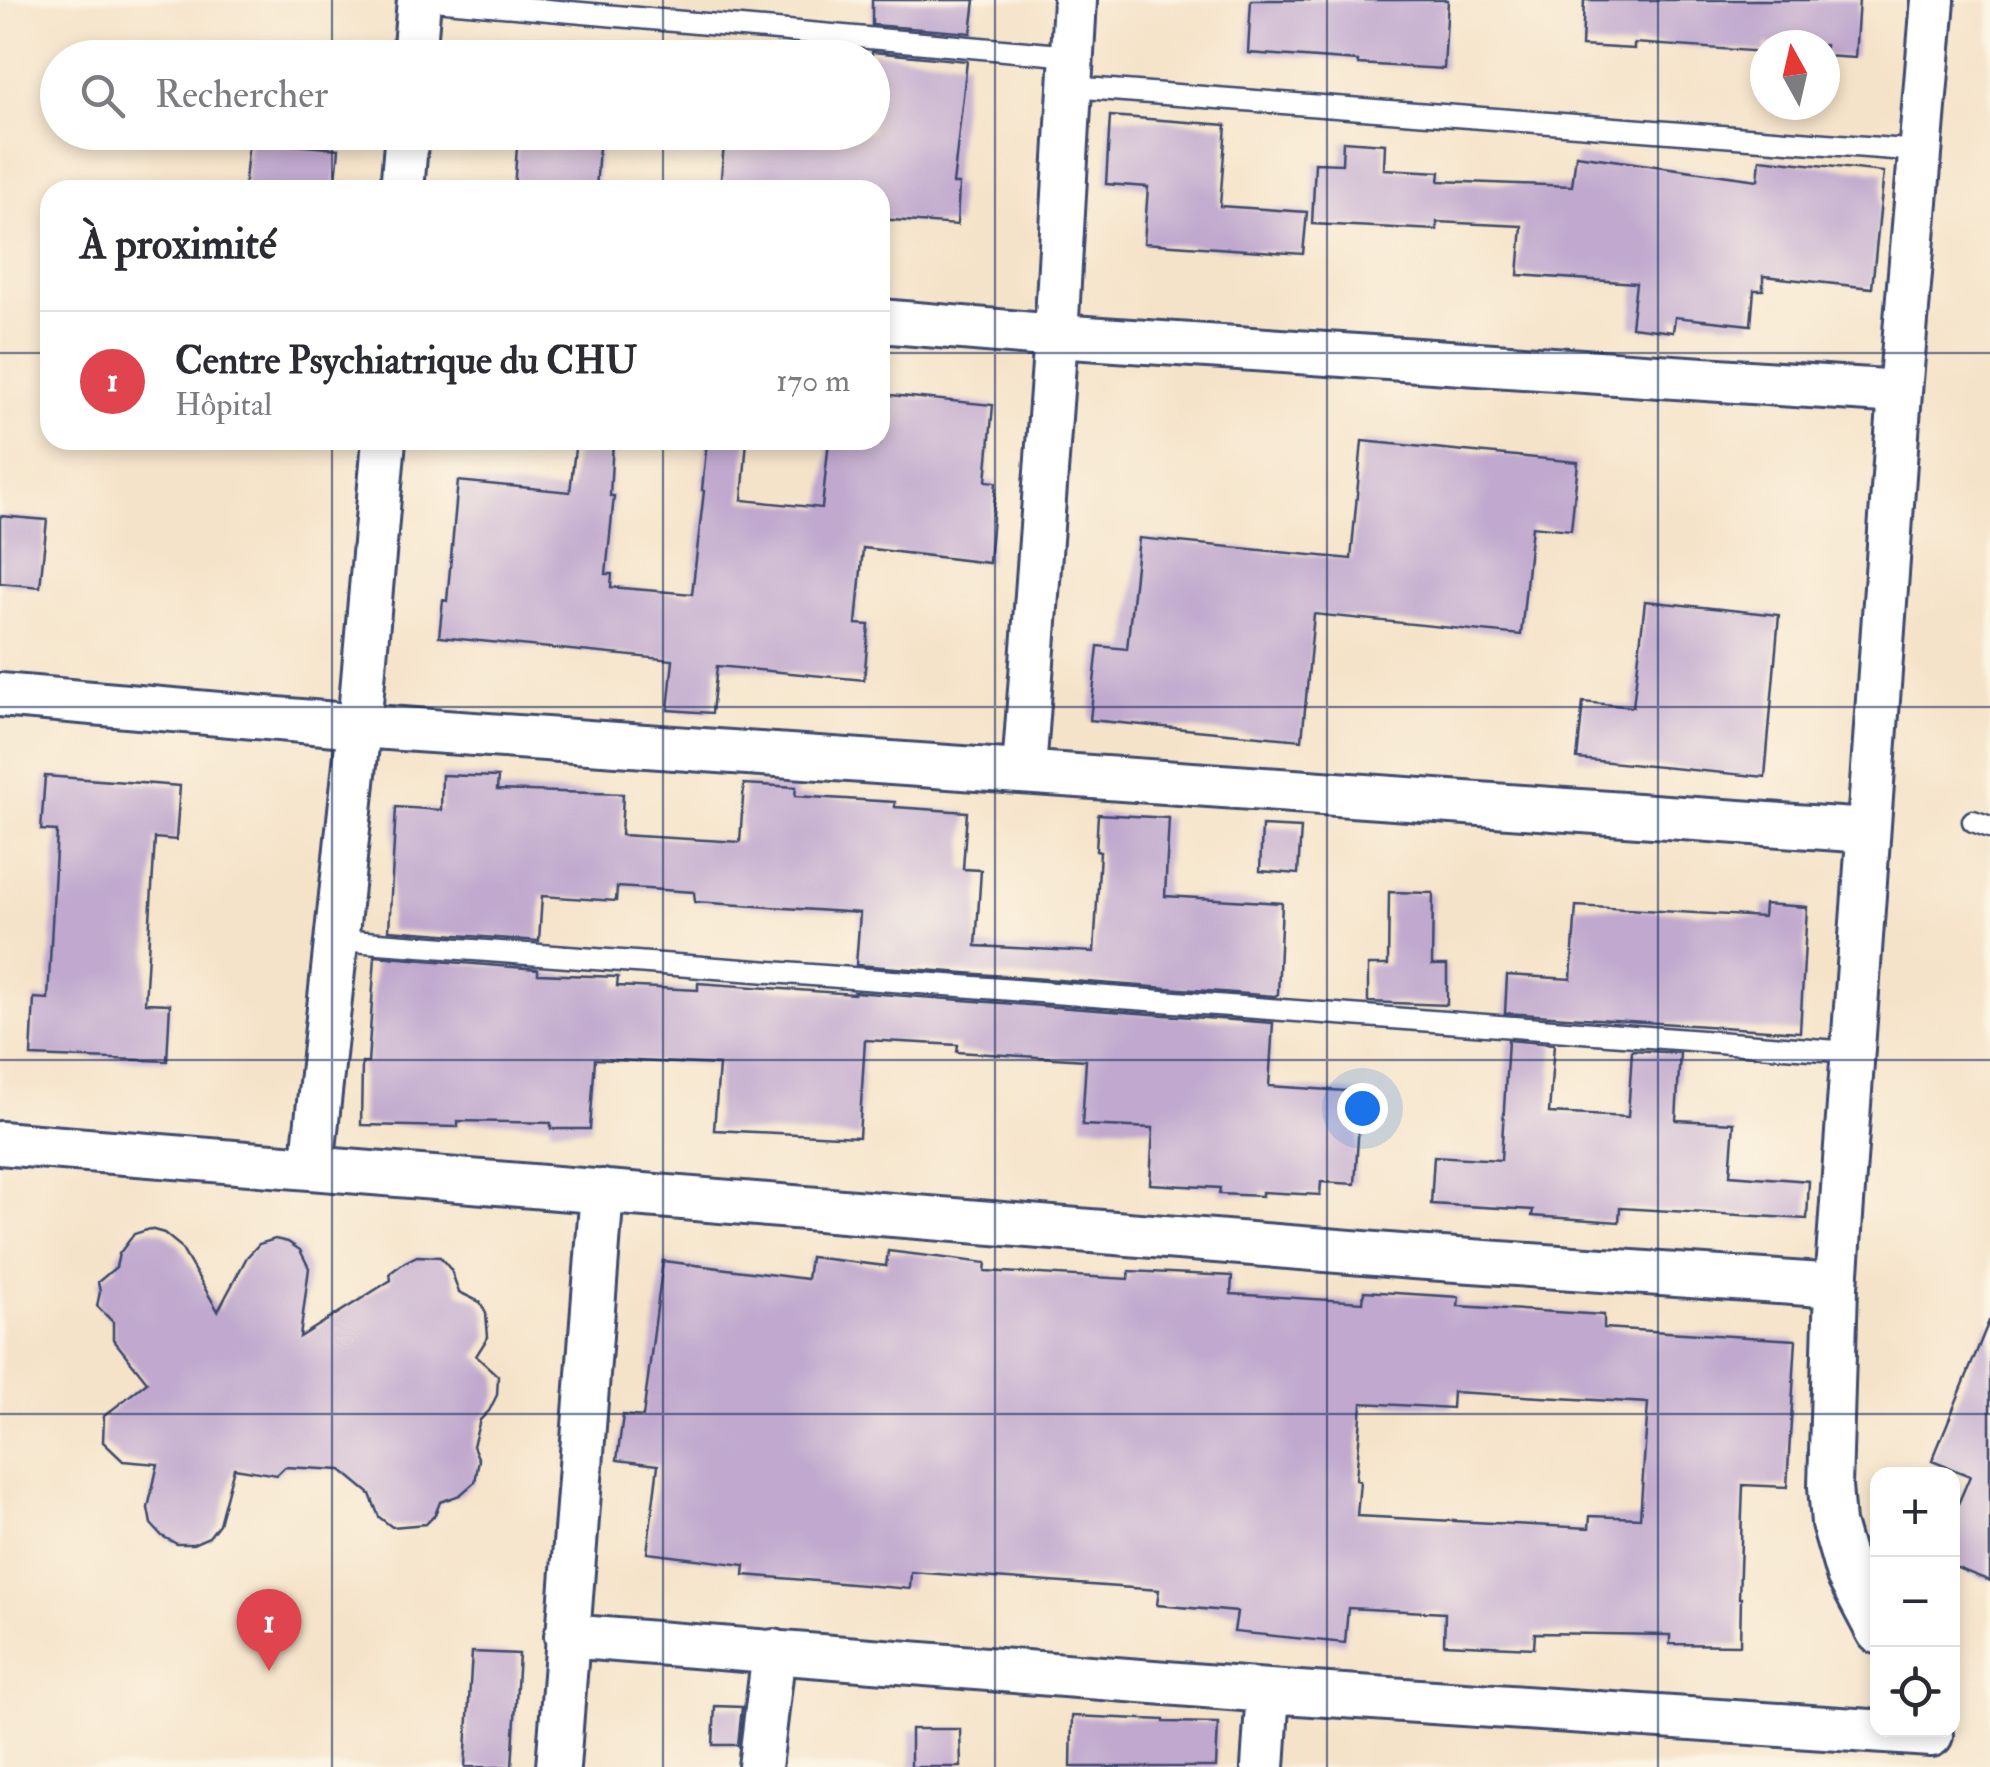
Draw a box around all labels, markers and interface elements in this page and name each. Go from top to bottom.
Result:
north arrow [1750,30,1840,120]
search box [40,40,890,150]
icon: search [75,68,130,123]
text: Rechercher [155,71,328,119]
text: À proximité [80,219,276,271]
text: Centre Psychiatrique du CHU [175,337,637,385]
text: 1 [107,361,118,401]
text: 170 m [776,361,850,401]
text: Hôpital [175,385,272,425]
your location [1337,1083,1388,1134]
map controls [1870,1467,1960,1737]
button: + [1870,1467,1960,1557]
button: − [1870,1557,1960,1647]
pin: 1 [236,1588,302,1671]
button: locate [1870,1647,1960,1737]

